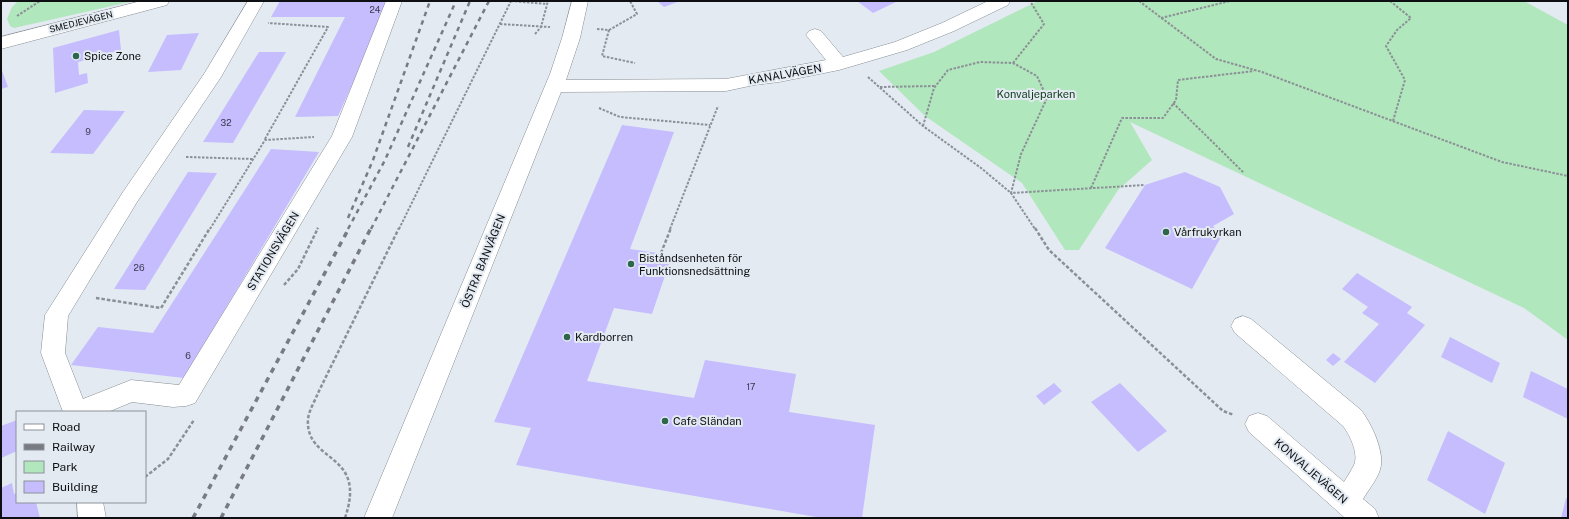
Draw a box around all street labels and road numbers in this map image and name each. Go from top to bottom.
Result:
street label: SMEDJEVÄGEN [48,8,114,35]
street label: KANALVÄGEN [747,61,822,86]
street label: STATIONSVÄGEN [244,209,301,292]
street label: ÖSTRA BANVÄGEN [458,212,507,310]
street label: KONVALJEVÄGEN [1272,435,1350,506]

